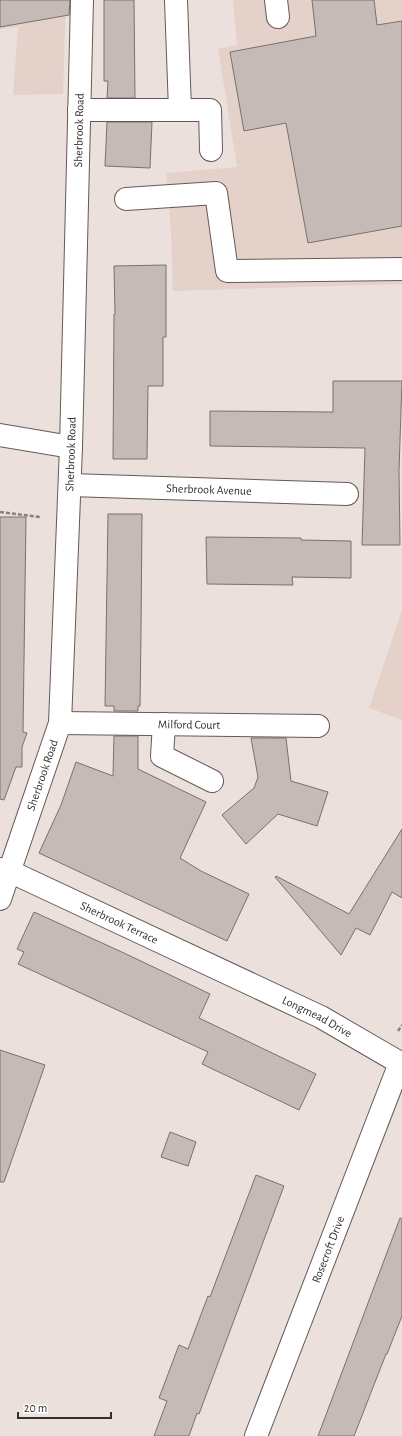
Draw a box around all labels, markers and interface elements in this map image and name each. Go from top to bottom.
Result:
street label: Sherbrook Road [72,93,86,168]
street label: Sherbrook Road [63,417,78,492]
street label: Sherbrook Avenue [166,482,252,497]
street label: Milford Court [158,718,220,731]
street label: Sherbrook Road [25,738,60,812]
street label: Sherbrook Terrace [79,899,160,946]
street label: Longmead Drive [280,994,354,1040]
street label: Rosecroft Drive [310,1214,346,1285]
scale bar [18,1394,111,1420]
text: 20 m [24,1402,47,1414]

